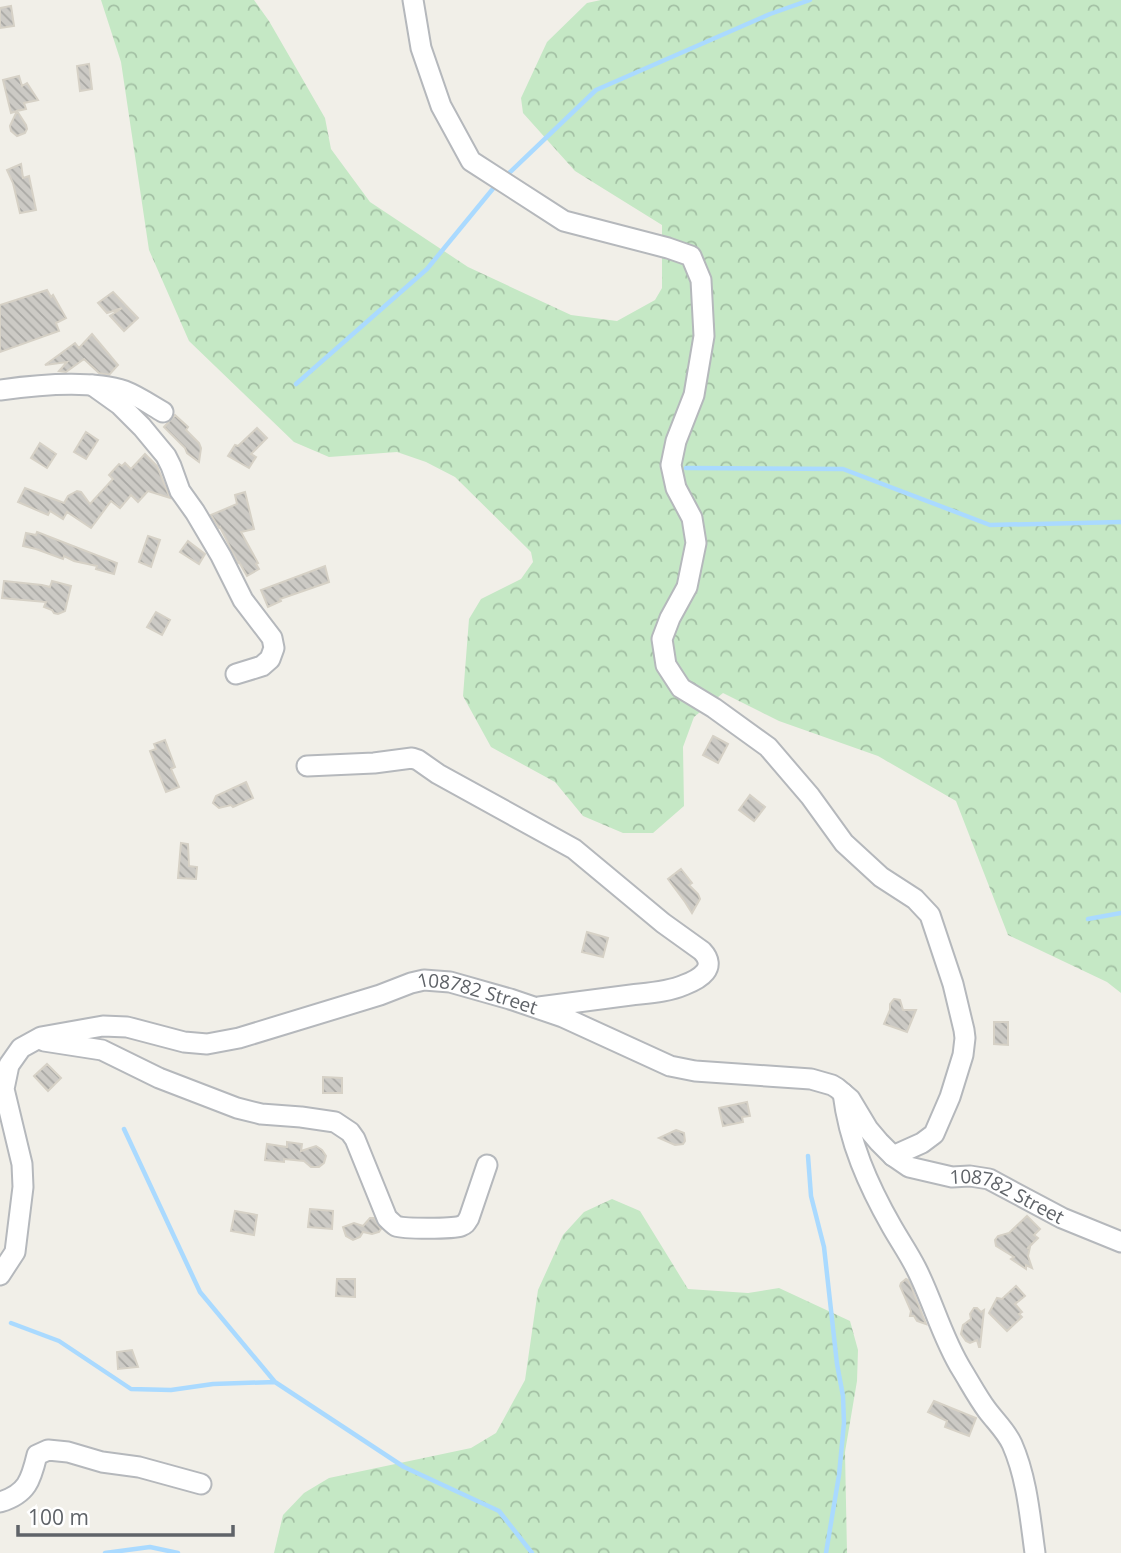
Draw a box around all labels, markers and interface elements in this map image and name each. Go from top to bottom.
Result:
street label: 108782 Street [415,966,541,1021]
street label: 108782 Street [949,1163,1069,1230]
scale bar [18,1494,233,1538]
text: 100 m [28,1503,89,1531]

